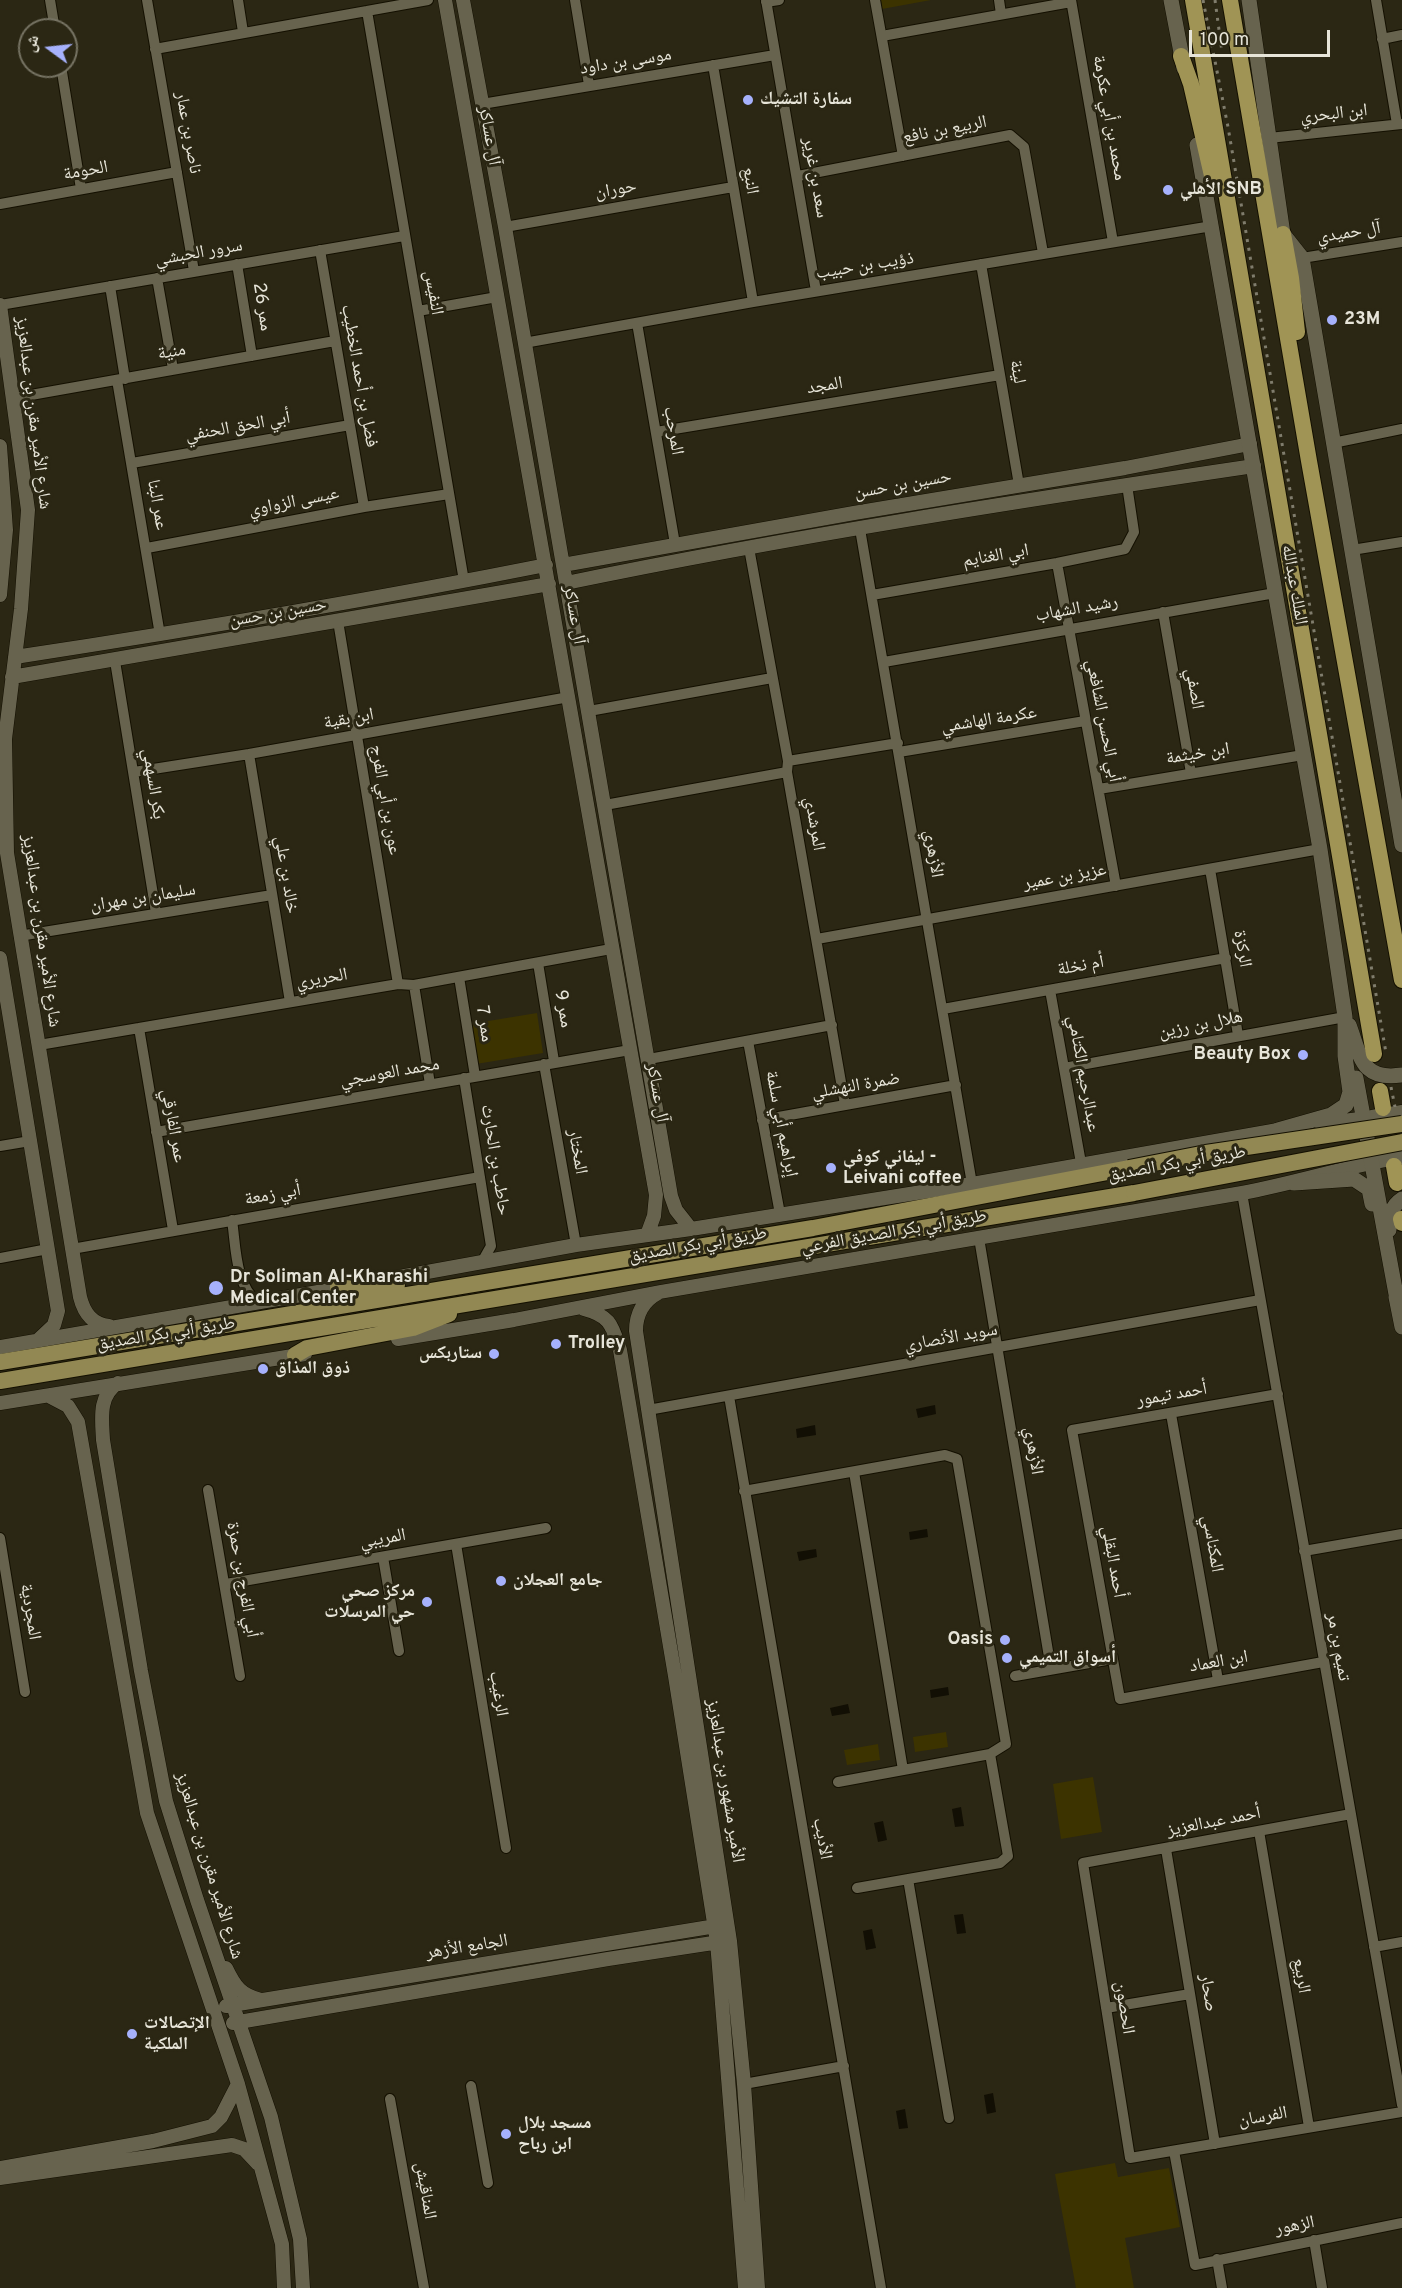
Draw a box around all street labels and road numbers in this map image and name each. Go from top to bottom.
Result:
street label: موسى بن داود [579,45,673,81]
street label: محمد بن أبي عكرمة [1086,54,1130,182]
street label: ناصر بن عمار [169,90,205,176]
street label: ابن البحري [1299,101,1369,129]
street label: آل عساكر [472,105,504,167]
street label: الربيع بن نافع [901,112,989,150]
street label: سعد بن غرير [796,136,832,220]
street label: الحومة [62,157,110,187]
street label: النبع [736,166,762,196]
street label: حوران [594,177,638,205]
street label: آل حميدي [1316,218,1382,250]
street label: سرور الحبشي [154,236,244,272]
street label: ذؤيب بن حبيب [815,249,915,285]
street label: النفيس [417,269,447,317]
street label: ممر 26 [247,281,275,333]
street label: فضل بن أحمد الخطيب [335,303,381,449]
street label: شارع الأمير مقرن بن عبدالعزيز [9,315,55,511]
street label: منية [156,340,188,366]
street label: لينة [1003,358,1029,386]
street label: المجد [806,374,844,400]
street label: المرحب [657,405,687,457]
street label: أبي الحق الحنفي [184,408,292,448]
street label: حسين بن حسن [853,467,953,505]
street label: عمر البنا [141,478,171,532]
street label: عيسى الزواوي [247,484,341,522]
street label: ابي الغنايم [961,541,1031,573]
street label: الملك عبدالله [1275,543,1311,627]
street label: آل عساكر [557,584,589,646]
street label: رشيد الشهاب [1034,592,1120,628]
street label: حسين بن حسن [228,595,328,633]
street label: أبي الحسن الشافعي [1080,658,1124,784]
street label: الصفي [1179,667,1207,711]
street label: عكرمة الهاشمي [940,703,1038,739]
street label: ابن بقية [322,705,376,735]
street label: ابن خيثمة [1165,739,1231,771]
street label: عون بن أبي الفرج [364,743,404,857]
street label: بكر السهمي [136,747,168,821]
street label: المرشدي [798,795,828,853]
street label: الأزهري [918,829,946,879]
street label: شارع الأمير مقرن بن عبدالعزيز [16,833,64,1029]
street label: خالد بن علي [268,835,302,915]
street label: عزيز بن عمير [1022,860,1108,896]
street label: سليمان بن مهران [89,880,197,918]
street label: الركزة [1227,929,1255,969]
street label: أم نخلة [1056,952,1106,982]
street label: الحريري [295,965,349,995]
street label: ممر 9 [548,988,576,1030]
street label: ممر 7 [469,1004,497,1044]
street label: هلال بن رزين [1157,1007,1245,1045]
street label: عبدالرحيم الكتامي [1061,1014,1103,1134]
street label: محمد العوسجي [339,1055,441,1093]
street label: آل عساكر [640,1062,672,1124]
street label: إبراهيم أبي سلمة [759,1069,801,1179]
street label: ضمرة النهشلي [810,1069,902,1105]
street label: عمر الفارقي [155,1087,189,1165]
street label: حاطب بن الحارث [475,1103,513,1217]
street label: المختار [561,1128,591,1176]
street label: طريق أبي بكر الصديق [1106,1142,1248,1188]
street label: أبي زمعة [243,1180,303,1212]
street label: طريق أبي بكر الصديق الفرعي [800,1206,988,1260]
street label: طريق أبي بكر الصديق [627,1223,769,1269]
street label: طريق أبي بكر الصديق [95,1313,237,1357]
street label: سويد الأنصاري [903,1320,999,1358]
street label: أحمد تيمور [1135,1379,1209,1413]
street label: الأزهري [1018,1426,1046,1476]
street label: المكناسي [1195,1514,1227,1574]
street label: أبي الفرج بن حمزة [220,1520,262,1640]
street label: أحمد البقلي [1095,1524,1129,1600]
street label: المريبي [358,1525,408,1555]
street label: المجردية [14,1582,44,1642]
street label: تميم بن مر [1320,1611,1354,1683]
street label: ابن العماد [1188,1647,1250,1679]
street label: الرغيب [483,1670,511,1718]
street label: الأمير مشهور بن عبدالعزيز [700,1698,748,1864]
street label: شارع الأمير مقرن بن عبدالعزيز [169,1770,247,1962]
street label: أحمد عبدالعزيز [1165,1803,1263,1843]
street label: الأديب [807,1816,835,1862]
street label: الجامع الأزهر [425,1931,509,1965]
street label: الربيع [1286,1957,1314,1995]
street label: صحار [1193,1973,1221,2013]
street label: الحصون [1108,1980,1138,2036]
street label: الفرسان [1237,2103,1289,2133]
street label: المناقيش [408,2161,440,2221]
street label: الزهور [1273,2213,1317,2241]

